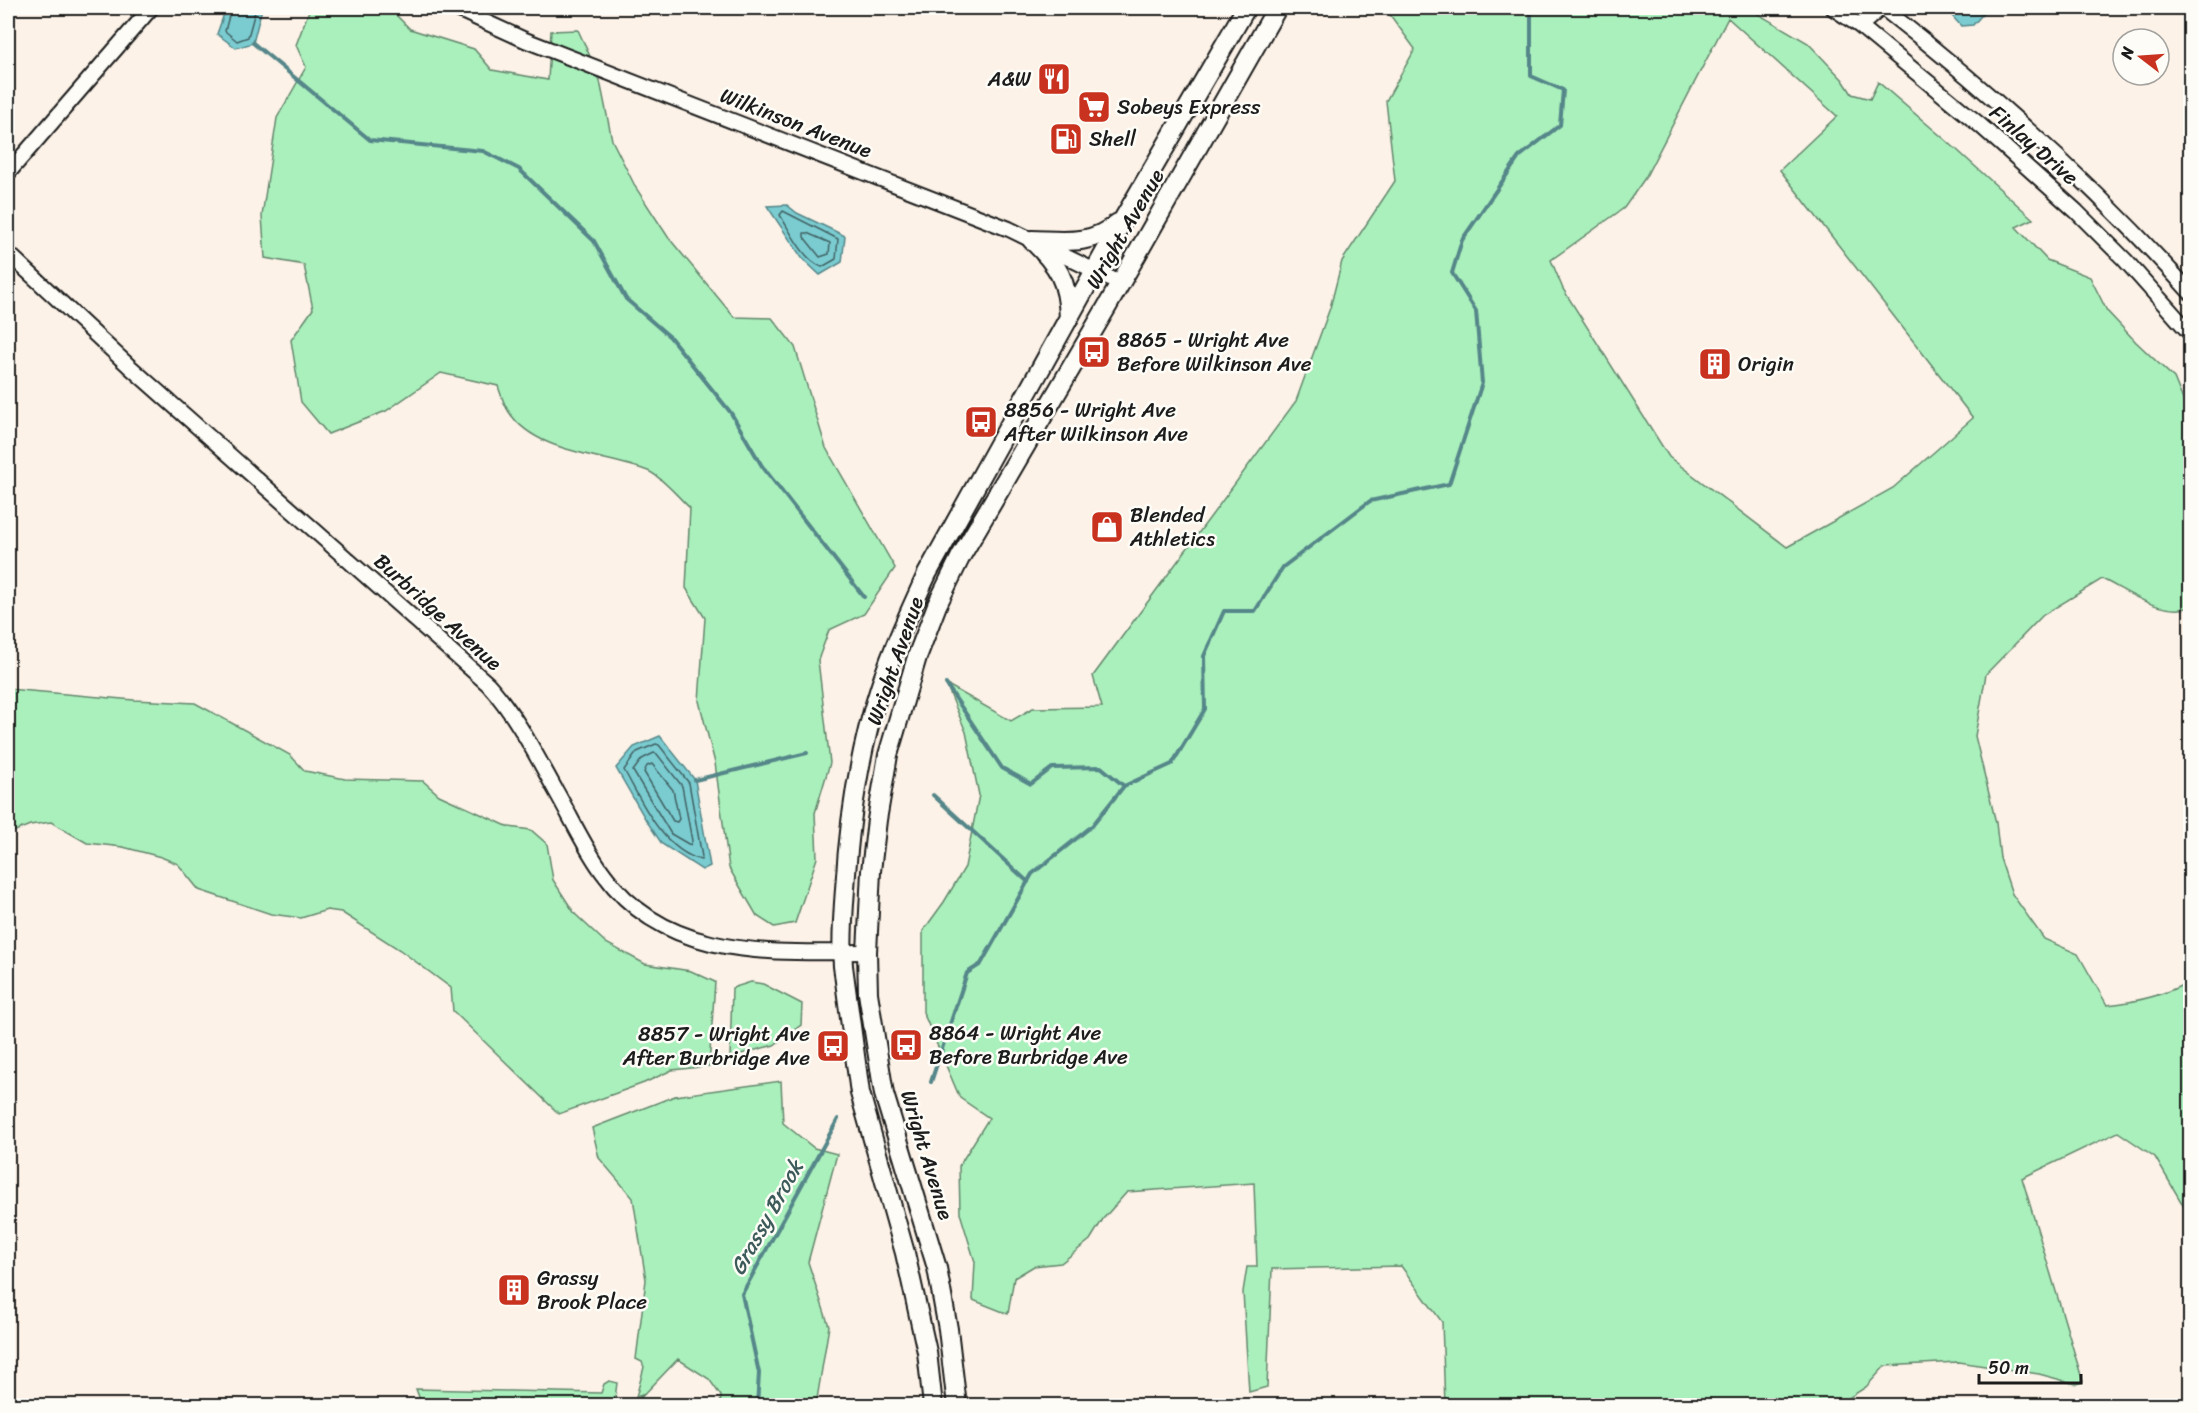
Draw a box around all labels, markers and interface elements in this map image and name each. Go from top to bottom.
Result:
north arrow [2111,27,2171,87]
text: N [2111,42,2143,63]
place label: A&W [987,60,1032,98]
restaurant icon: A&W [1036,61,1072,97]
street label: Wilkinson Avenue [714,77,878,169]
place label: Sobeys Express [1117,88,1261,126]
supermarket icon: Sobeys Express [1076,89,1112,125]
street label: Finlay Drive [1980,95,2088,195]
place label: Shell [1089,120,1137,158]
fuel station icon: Shell [1048,121,1084,157]
street label: Wright Avenue [1075,161,1175,297]
place label: 8865 - Wright Ave Before Wilkinson Ave [1117,321,1312,383]
bus stop icon: 8865 - Wright Ave Before Wilkinson Ave [1076,334,1112,370]
place label: Origin [1738,345,1794,383]
building icon: Origin [1697,346,1733,382]
place label: 8856 - Wright Ave After Wilkinson Ave [1003,391,1188,453]
bus stop icon: 8856 - Wright Ave After Wilkinson Ave [963,404,999,440]
place label: Blended Athletics [1129,496,1215,558]
shop icon: Blended Athletics [1089,509,1125,545]
street label: Burbridge Avenue [365,543,511,681]
street label: Wright Avenue [855,591,935,731]
place label: 8864 - Wright Ave Before Burbridge Ave [929,1014,1128,1076]
place label: 8857 - Wright Ave After Burbridge Ave [622,1015,810,1077]
bus stop icon: 8864 - Wright Ave Before Burbridge Ave [888,1027,924,1063]
bus stop icon: 8857 - Wright Ave After Burbridge Ave [815,1028,851,1064]
street label: Wright Avenue [889,1085,965,1225]
water label: Grassy Brook [719,1151,815,1282]
place label: Grassy Brook Place [537,1259,647,1321]
building icon: Grassy Brook Place [496,1272,532,1308]
scale bar [1979,1347,2081,1385]
text: 50 m [1988,1352,2029,1384]

